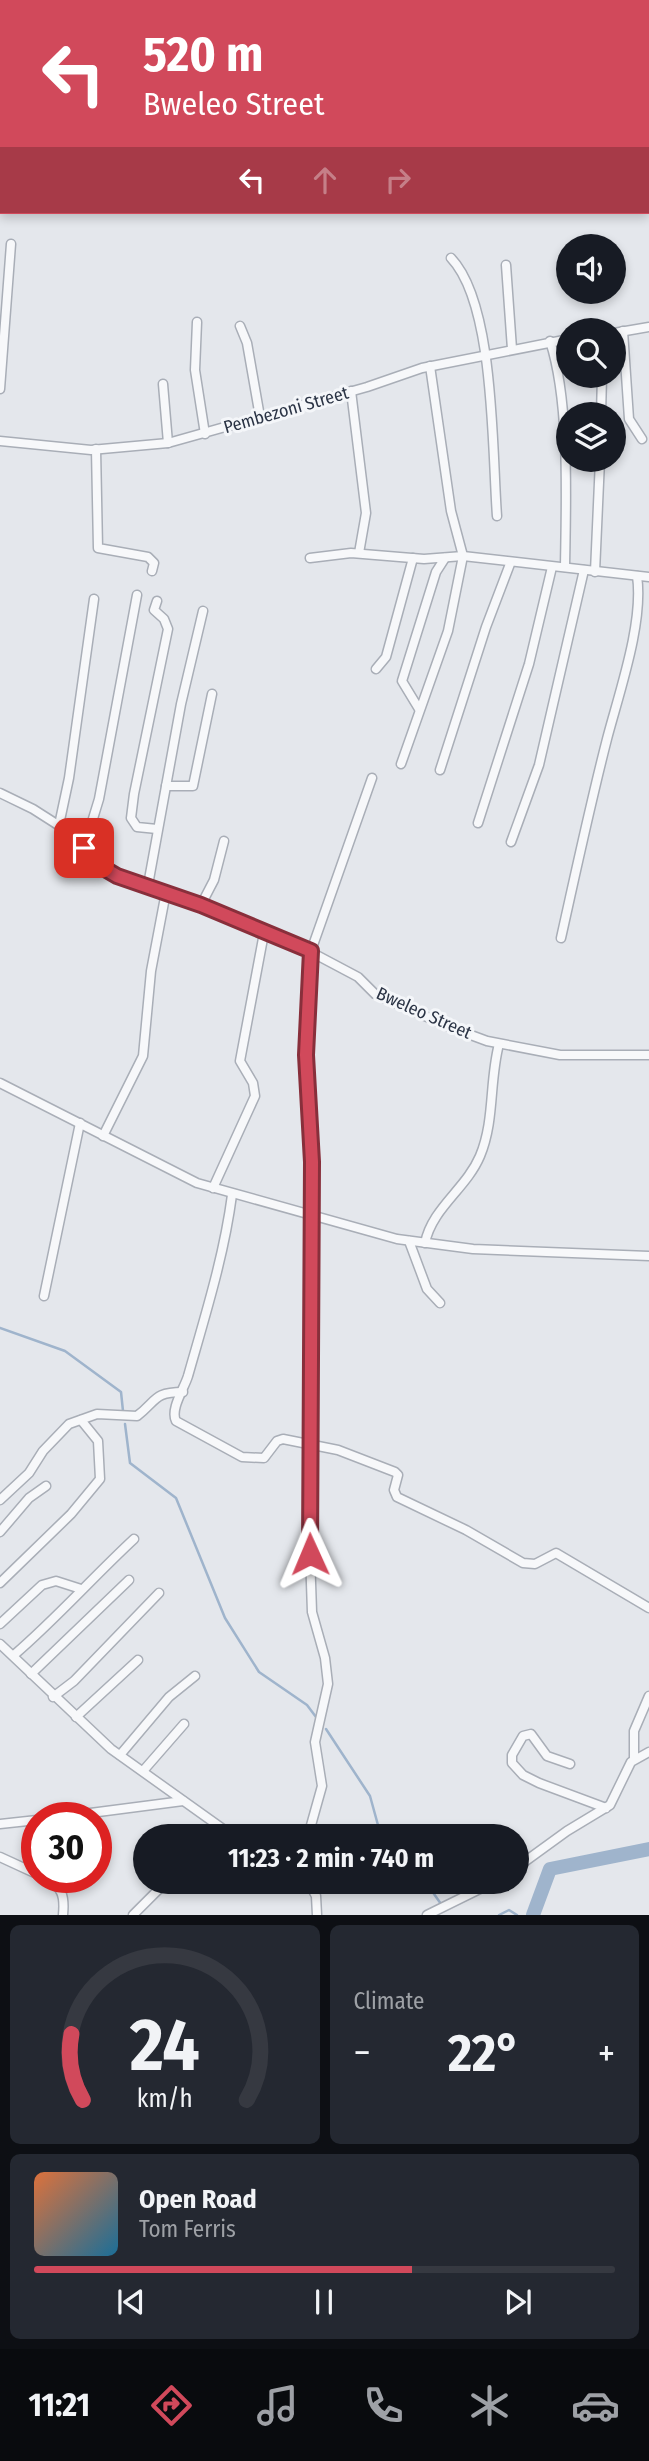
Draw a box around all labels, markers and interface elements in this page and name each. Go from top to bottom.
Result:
text: 520 m [143,25,264,84]
icon: left [28,28,119,119]
text: Bweleo Street [143,85,324,123]
icon: left [233,161,271,199]
icon: ahead [306,161,344,199]
icon: right [379,161,417,199]
map controls [556,234,626,472]
button: sound [556,234,626,304]
button: search [556,318,626,388]
street label: Pembezoni Street [221,382,351,438]
button: layers [556,402,626,472]
pin [54,818,114,878]
icon: arrive [65,829,103,867]
street label: Bweleo Street [373,982,475,1044]
position arrow [273,1517,347,1591]
speed limit sign: 30 [21,1802,112,1893]
text: 11:23 · 2 min · 740 m [228,1843,434,1874]
text: Climate [354,1987,424,2015]
text: 24 [129,2003,200,2090]
text: 22° [448,2022,520,2085]
text: − [354,2030,371,2076]
text: + [598,2030,615,2076]
text: km/h [137,2084,193,2114]
text: Open Road [139,2184,257,2215]
text: Tom Ferris [139,2215,236,2243]
icon: previous [112,2283,150,2321]
icon: pause [305,2283,343,2321]
icon: next [499,2283,537,2321]
icon: directions [147,2381,196,2430]
icon: music [253,2381,302,2430]
icon: phone [359,2381,408,2430]
icon: climate [465,2381,514,2430]
icon: car [571,2381,620,2430]
text: 11:21 [29,2386,90,2424]

